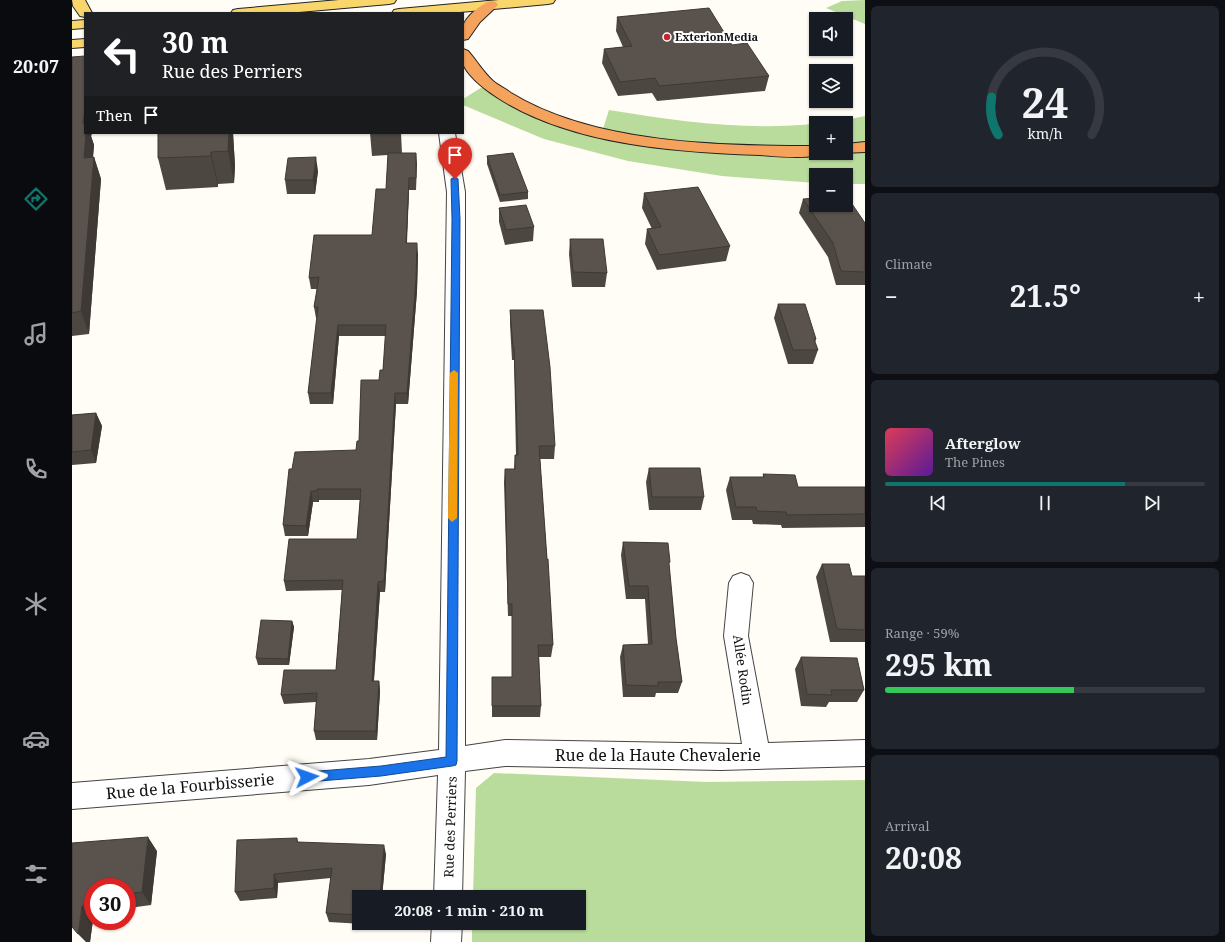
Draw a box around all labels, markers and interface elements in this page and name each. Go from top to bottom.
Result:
map controls [809,12,853,212]
button: sound [809,12,853,56]
text: 30 m [162,23,229,61]
icon: left [96,28,148,80]
place label: ExterionMedia [675,29,759,44]
marker: ExterionMedia [662,32,672,42]
text: 20:07 [13,54,59,78]
text: Rue des Perriers [162,59,302,83]
button: layers [809,64,853,108]
text: 24 [1021,73,1069,129]
icon: arrive [140,104,162,126]
text: Then [96,105,132,125]
button: + [809,116,853,160]
text: km/h [1027,123,1063,142]
pin [438,138,472,179]
icon: arrive [444,144,466,166]
button: − [809,168,853,212]
icon: directions [22,185,50,213]
text: Climate [885,255,932,273]
text: 21.5° [1009,275,1081,316]
text: − [885,281,898,311]
text: + [1193,281,1205,311]
icon: music [22,320,50,348]
text: Afterglow [945,433,1021,453]
text: The Pines [945,453,1005,471]
icon: phone [22,455,50,483]
icon: previous [927,492,949,514]
icon: pause [1034,492,1056,514]
icon: next [1141,492,1163,514]
icon: climate [22,590,50,618]
text: Range · 59% [885,624,959,642]
street label: Allée Rodin [729,634,757,707]
text: 295 km [885,644,992,685]
icon: car [22,725,50,753]
street label: Rue de la Haute Chevalerie [555,744,761,766]
position arrow [286,756,328,798]
street label: Rue de la Fourbisserie [105,768,275,804]
street label: Rue des Perriers [439,776,461,878]
text: Arrival [885,817,929,835]
text: 20:08 [885,837,962,878]
icon: filters [22,860,50,888]
speed limit sign: 30 [84,878,136,930]
text: 20:08 · 1 min · 210 m [394,900,544,920]

